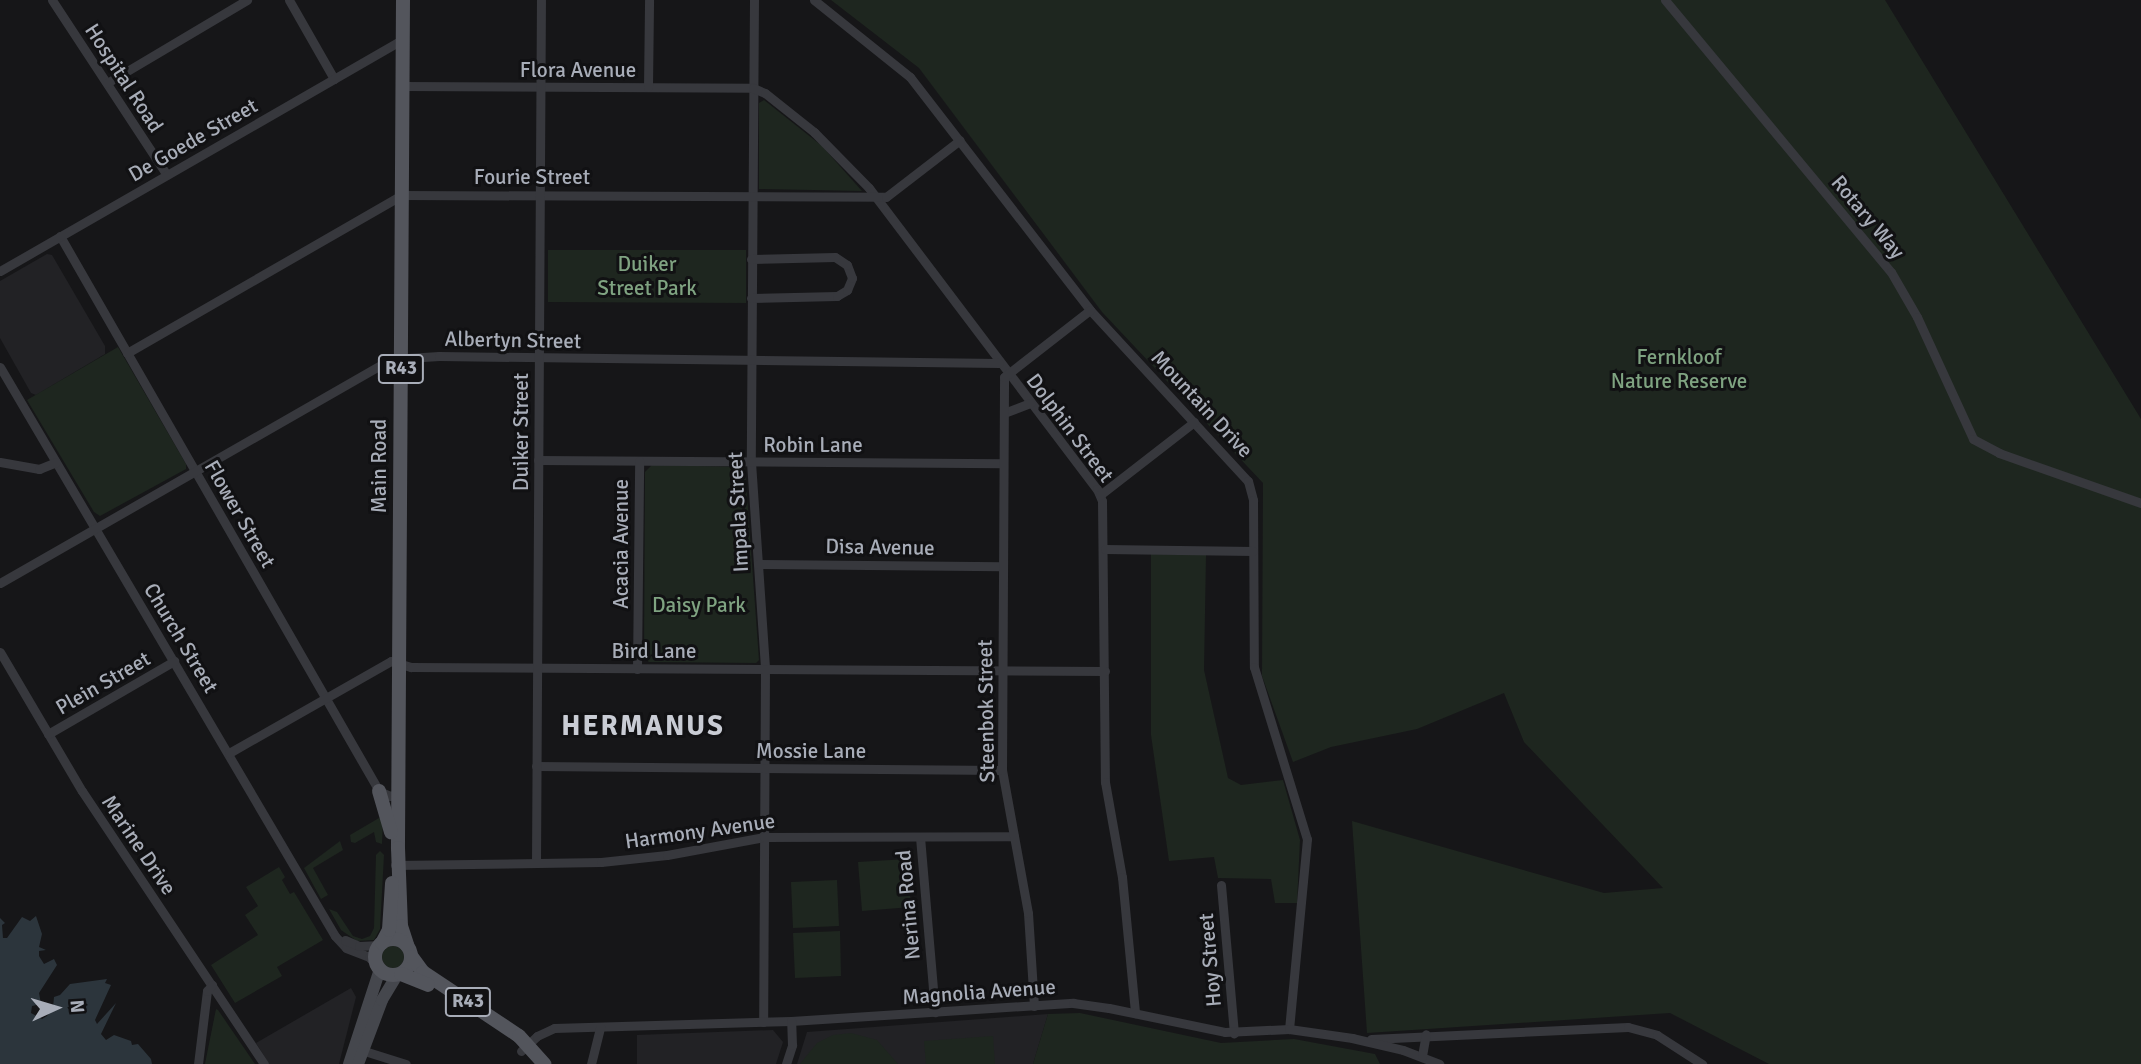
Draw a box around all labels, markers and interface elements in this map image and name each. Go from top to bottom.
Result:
street label: Hospital Road [79,19,169,137]
street label: Flora Avenue [520,57,636,83]
street label: De Goede Street [124,93,262,187]
street label: Fourie Street [474,164,590,190]
street label: Rotary Way [1826,170,1910,264]
park label: Duiker Street Park [597,251,697,301]
street label: Albertyn Street [444,326,582,354]
park label: Fernkloof Nature Reserve [1611,344,1747,394]
street label: Mountain Drive [1146,345,1258,463]
road number: R43 [376,354,426,384]
street label: Dolphin Street [1021,369,1119,487]
street label: Duiker Street [508,373,534,491]
street label: Main Road [366,419,392,513]
street label: Robin Lane [763,432,863,458]
street label: Impala Street [722,451,754,573]
street label: Flower Street [199,456,281,572]
street label: Acacia Avenue [608,479,634,609]
street label: Disa Avenue [825,533,935,561]
street label: Church Street [138,579,224,697]
park label: Daisy Park [652,592,746,618]
street label: Bird Lane [611,638,697,664]
street label: Steenbok Street [972,639,1000,783]
street label: Plein Street [51,646,155,720]
district label: HERMANUS [562,709,724,743]
street label: Mossie Lane [756,738,866,764]
street label: Marine Drive [96,790,182,900]
street label: Harmony Avenue [623,808,777,854]
street label: Nerina Road [891,849,925,961]
street label: Hoy Street [1193,912,1227,1008]
north arrow [21,973,91,1043]
street label: Magnolia Avenue [901,974,1057,1010]
road number: R43 [444,986,492,1018]
text: N [65,999,89,1014]

